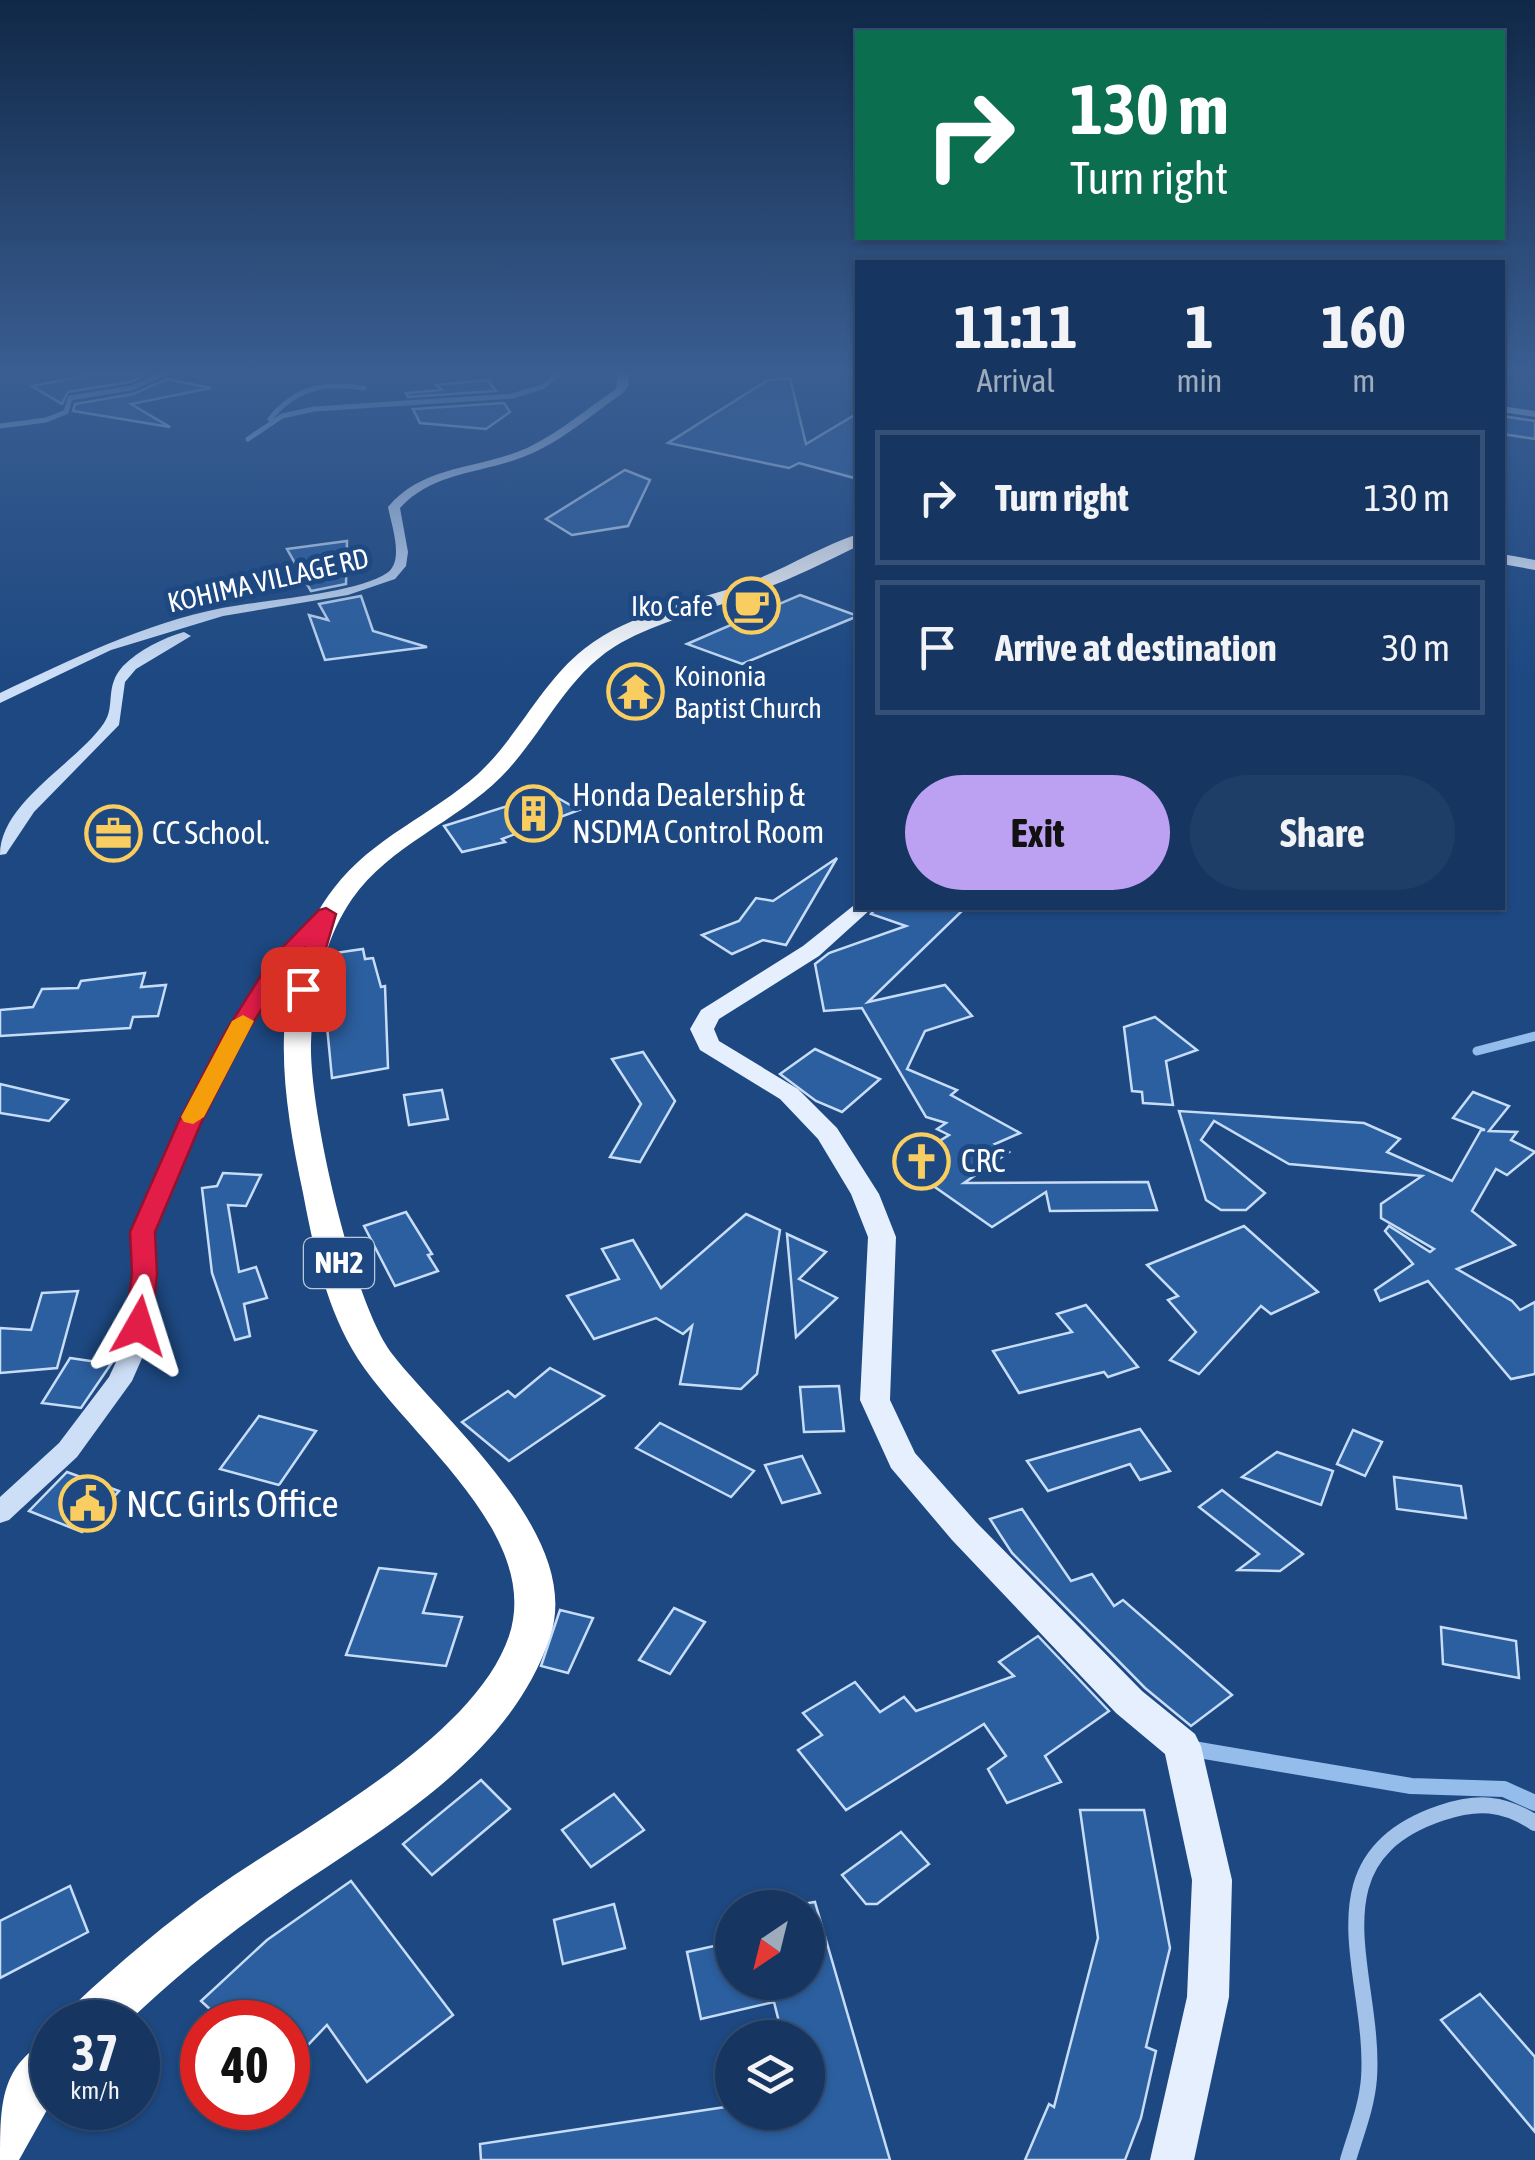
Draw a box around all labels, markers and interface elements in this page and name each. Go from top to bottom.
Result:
text: 130 m [1070,69,1229,149]
icon: right [905,70,1035,200]
text: Turn right [1070,152,1228,204]
text: 11:11 [954,292,1077,361]
text: 1 [1185,292,1214,361]
text: 160 [1321,292,1406,361]
text: Arrival [977,362,1055,399]
text: min [1176,362,1222,399]
text: m [1352,362,1375,399]
icon: right [910,470,965,525]
text: Turn right [995,476,1129,519]
text: 130 m [1364,476,1450,519]
street label: KOHIMA VILLAGE RD [164,541,372,619]
cafe icon: Iko Cafe [722,576,782,636]
place label: Iko Cafe [631,590,713,622]
icon: arrive [910,620,965,675]
text: Arrive at destination [995,626,1277,669]
text: 30 m [1382,626,1450,669]
place label: Koinonia Baptist Church [674,660,822,724]
temple icon: Koinonia Baptist Church [605,662,665,722]
button: Exit [905,775,1170,890]
button: Share [1190,775,1455,890]
place label: Honda Dealership & NSDMA Control Room [572,776,824,850]
building icon: Honda Dealership & NSDMA Control Room [503,783,563,843]
office icon: CC School. [83,803,143,863]
place label: CC School. [152,814,270,851]
pin [261,947,346,1032]
icon: arrive [276,962,331,1017]
church icon: CRC [892,1131,952,1191]
place label: CRC [961,1142,1005,1179]
road number: NH2 [304,1238,374,1288]
position arrow [87,1274,191,1378]
public building icon: NCC Girls Office [57,1474,117,1534]
place label: NCC Girls Office [126,1482,339,1525]
north arrow [715,1890,825,2000]
map controls [715,1890,825,2130]
speed limit sign: 40 [180,2000,310,2130]
button: layers [715,2020,825,2130]
text: 37 [71,2024,118,2082]
text: km/h [70,2076,120,2104]

